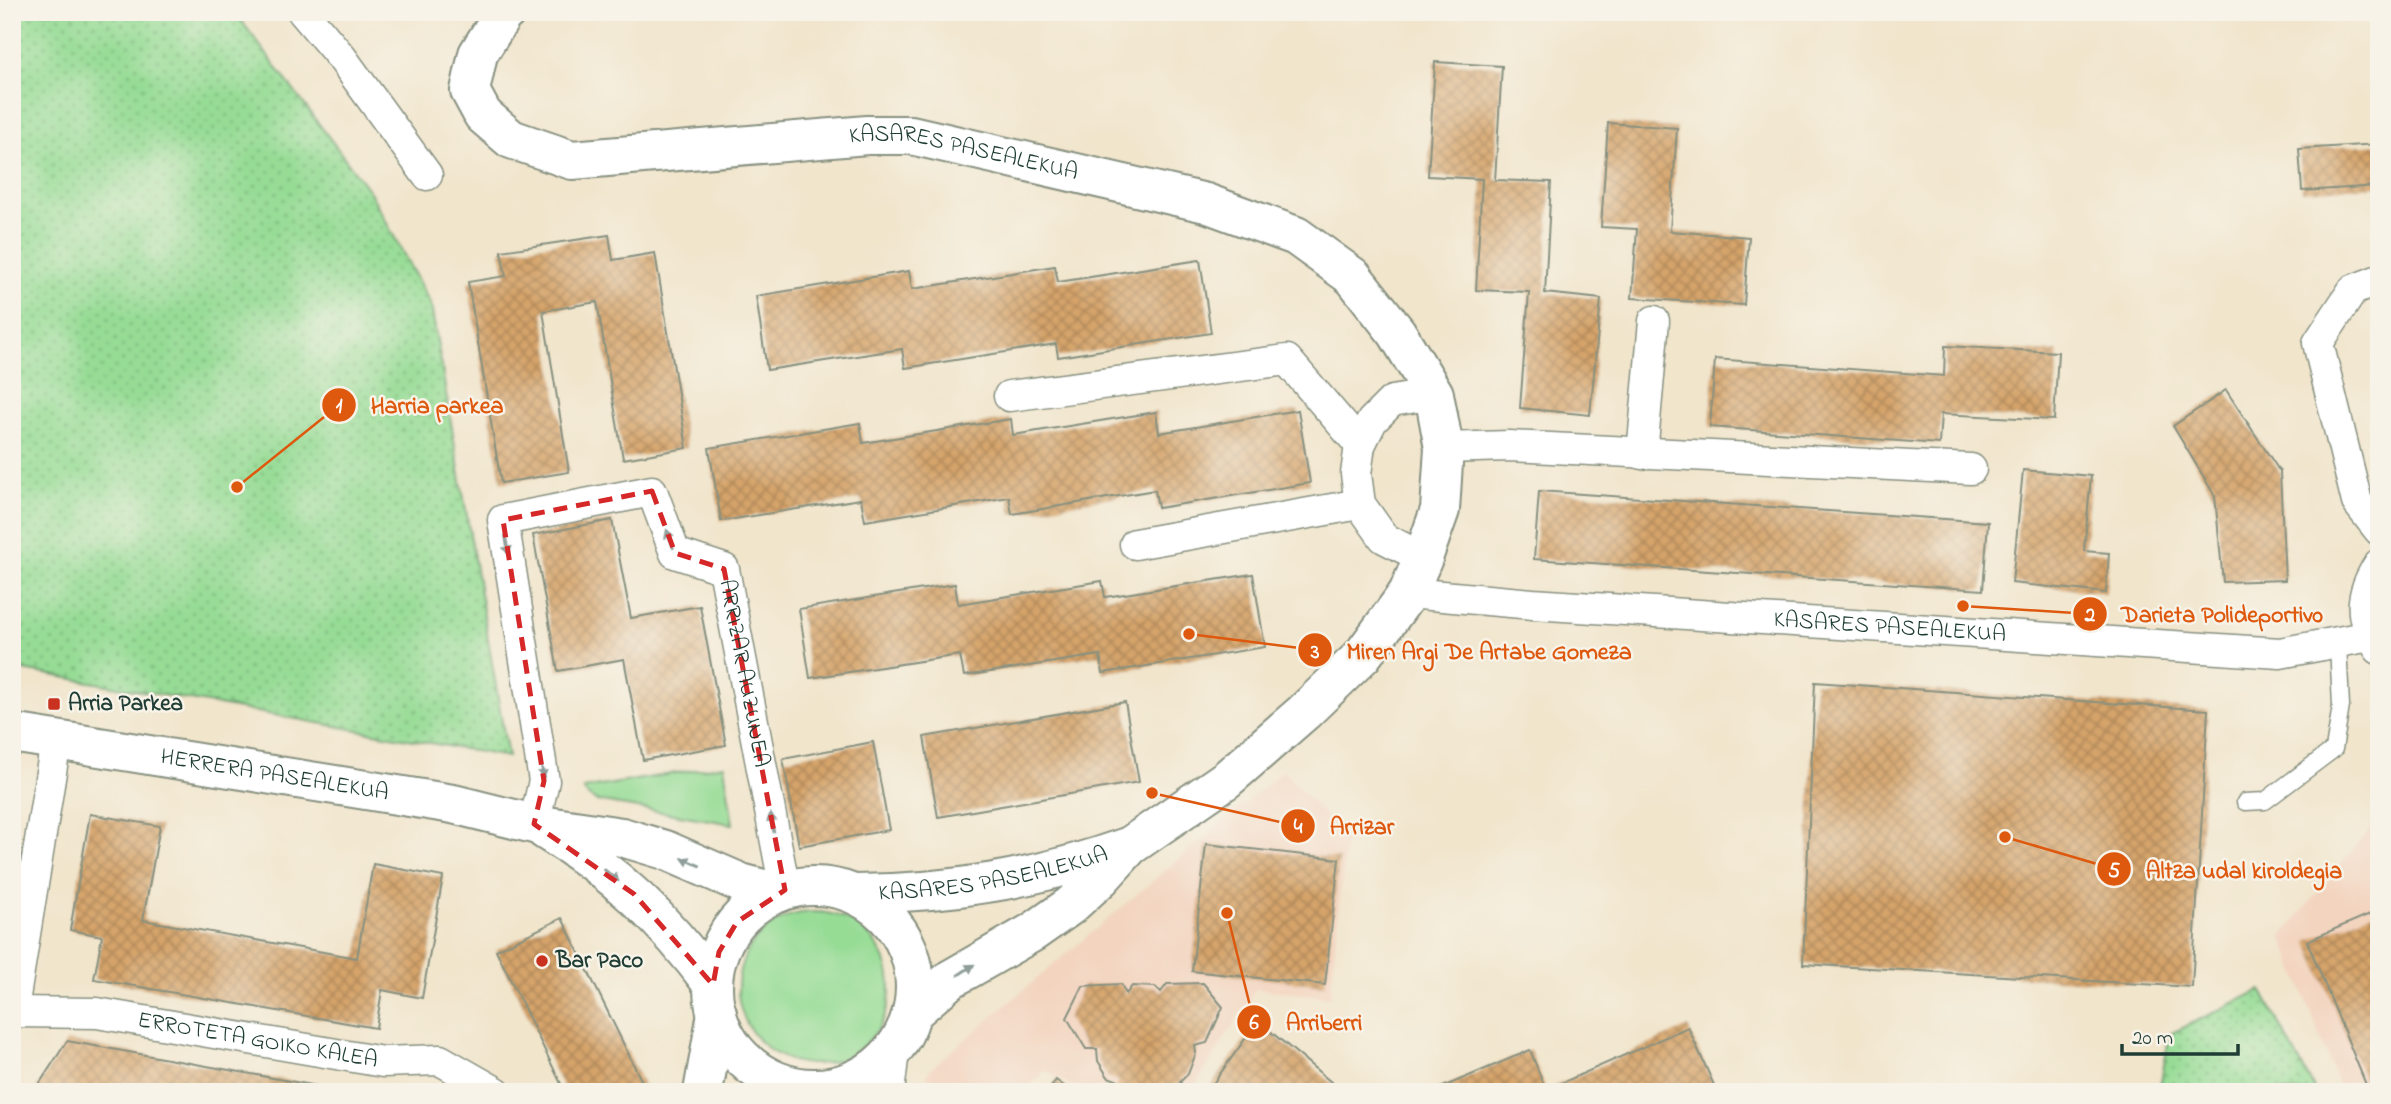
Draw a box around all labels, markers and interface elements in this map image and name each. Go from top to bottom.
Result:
street label: KASARES PASEALEKUA [848,119,1081,190]
callout: Harria parkea [321,382,517,427]
text: Harria parkea [371,390,503,425]
text: 1 [336,392,343,422]
one-way arrow [664,528,675,549]
one-way arrow [502,534,513,556]
street label: ARRIZAR AUZUNEA [710,577,778,770]
callout: Darieta Polideportiv0 [2072,591,2337,636]
text: Darieta Polideportiv0 [2120,599,2324,634]
text: 2 [2084,601,2096,631]
street label: KASARES PASEALEKUA [1772,603,2007,651]
callout: Miren Argi De Artabe Gomeza [1297,628,1646,673]
text: Miren Argi De Artabe Gomeza [1346,636,1632,672]
text: 3 [1310,638,1320,668]
place label: Arria Parkea [68,688,183,721]
marker: Arria Parkea [46,696,62,712]
street label: HERRERA PASEALEKUA [158,741,391,810]
one-way arrow [537,758,548,780]
callout: Arrizar [1281,803,1408,848]
text: Arrizar [1330,811,1395,846]
one-way arrow [767,812,778,834]
text: 4 [1294,813,1303,843]
street label: KASARES PASEALEKUA [878,838,1112,910]
callout: Altza udal kiroldegia [2097,847,2356,892]
text: Altza udal kiroldegia [2146,855,2342,891]
one-way arrow [681,856,702,867]
text: 5 [2108,857,2120,887]
one-way arrow [603,867,620,882]
place label: Bar Paco [555,945,643,978]
marker: Bar Paco [534,953,550,969]
one-way arrow [957,963,975,977]
callout: Arriberri [1236,999,1376,1044]
street label: ERROTETA GOIKO KALEA [135,1004,380,1077]
text: Arriberri [1286,1007,1362,1042]
text: 6 [1249,1009,1259,1039]
scale bar [2122,1013,2237,1057]
text: 20 m [2132,1024,2173,1054]

